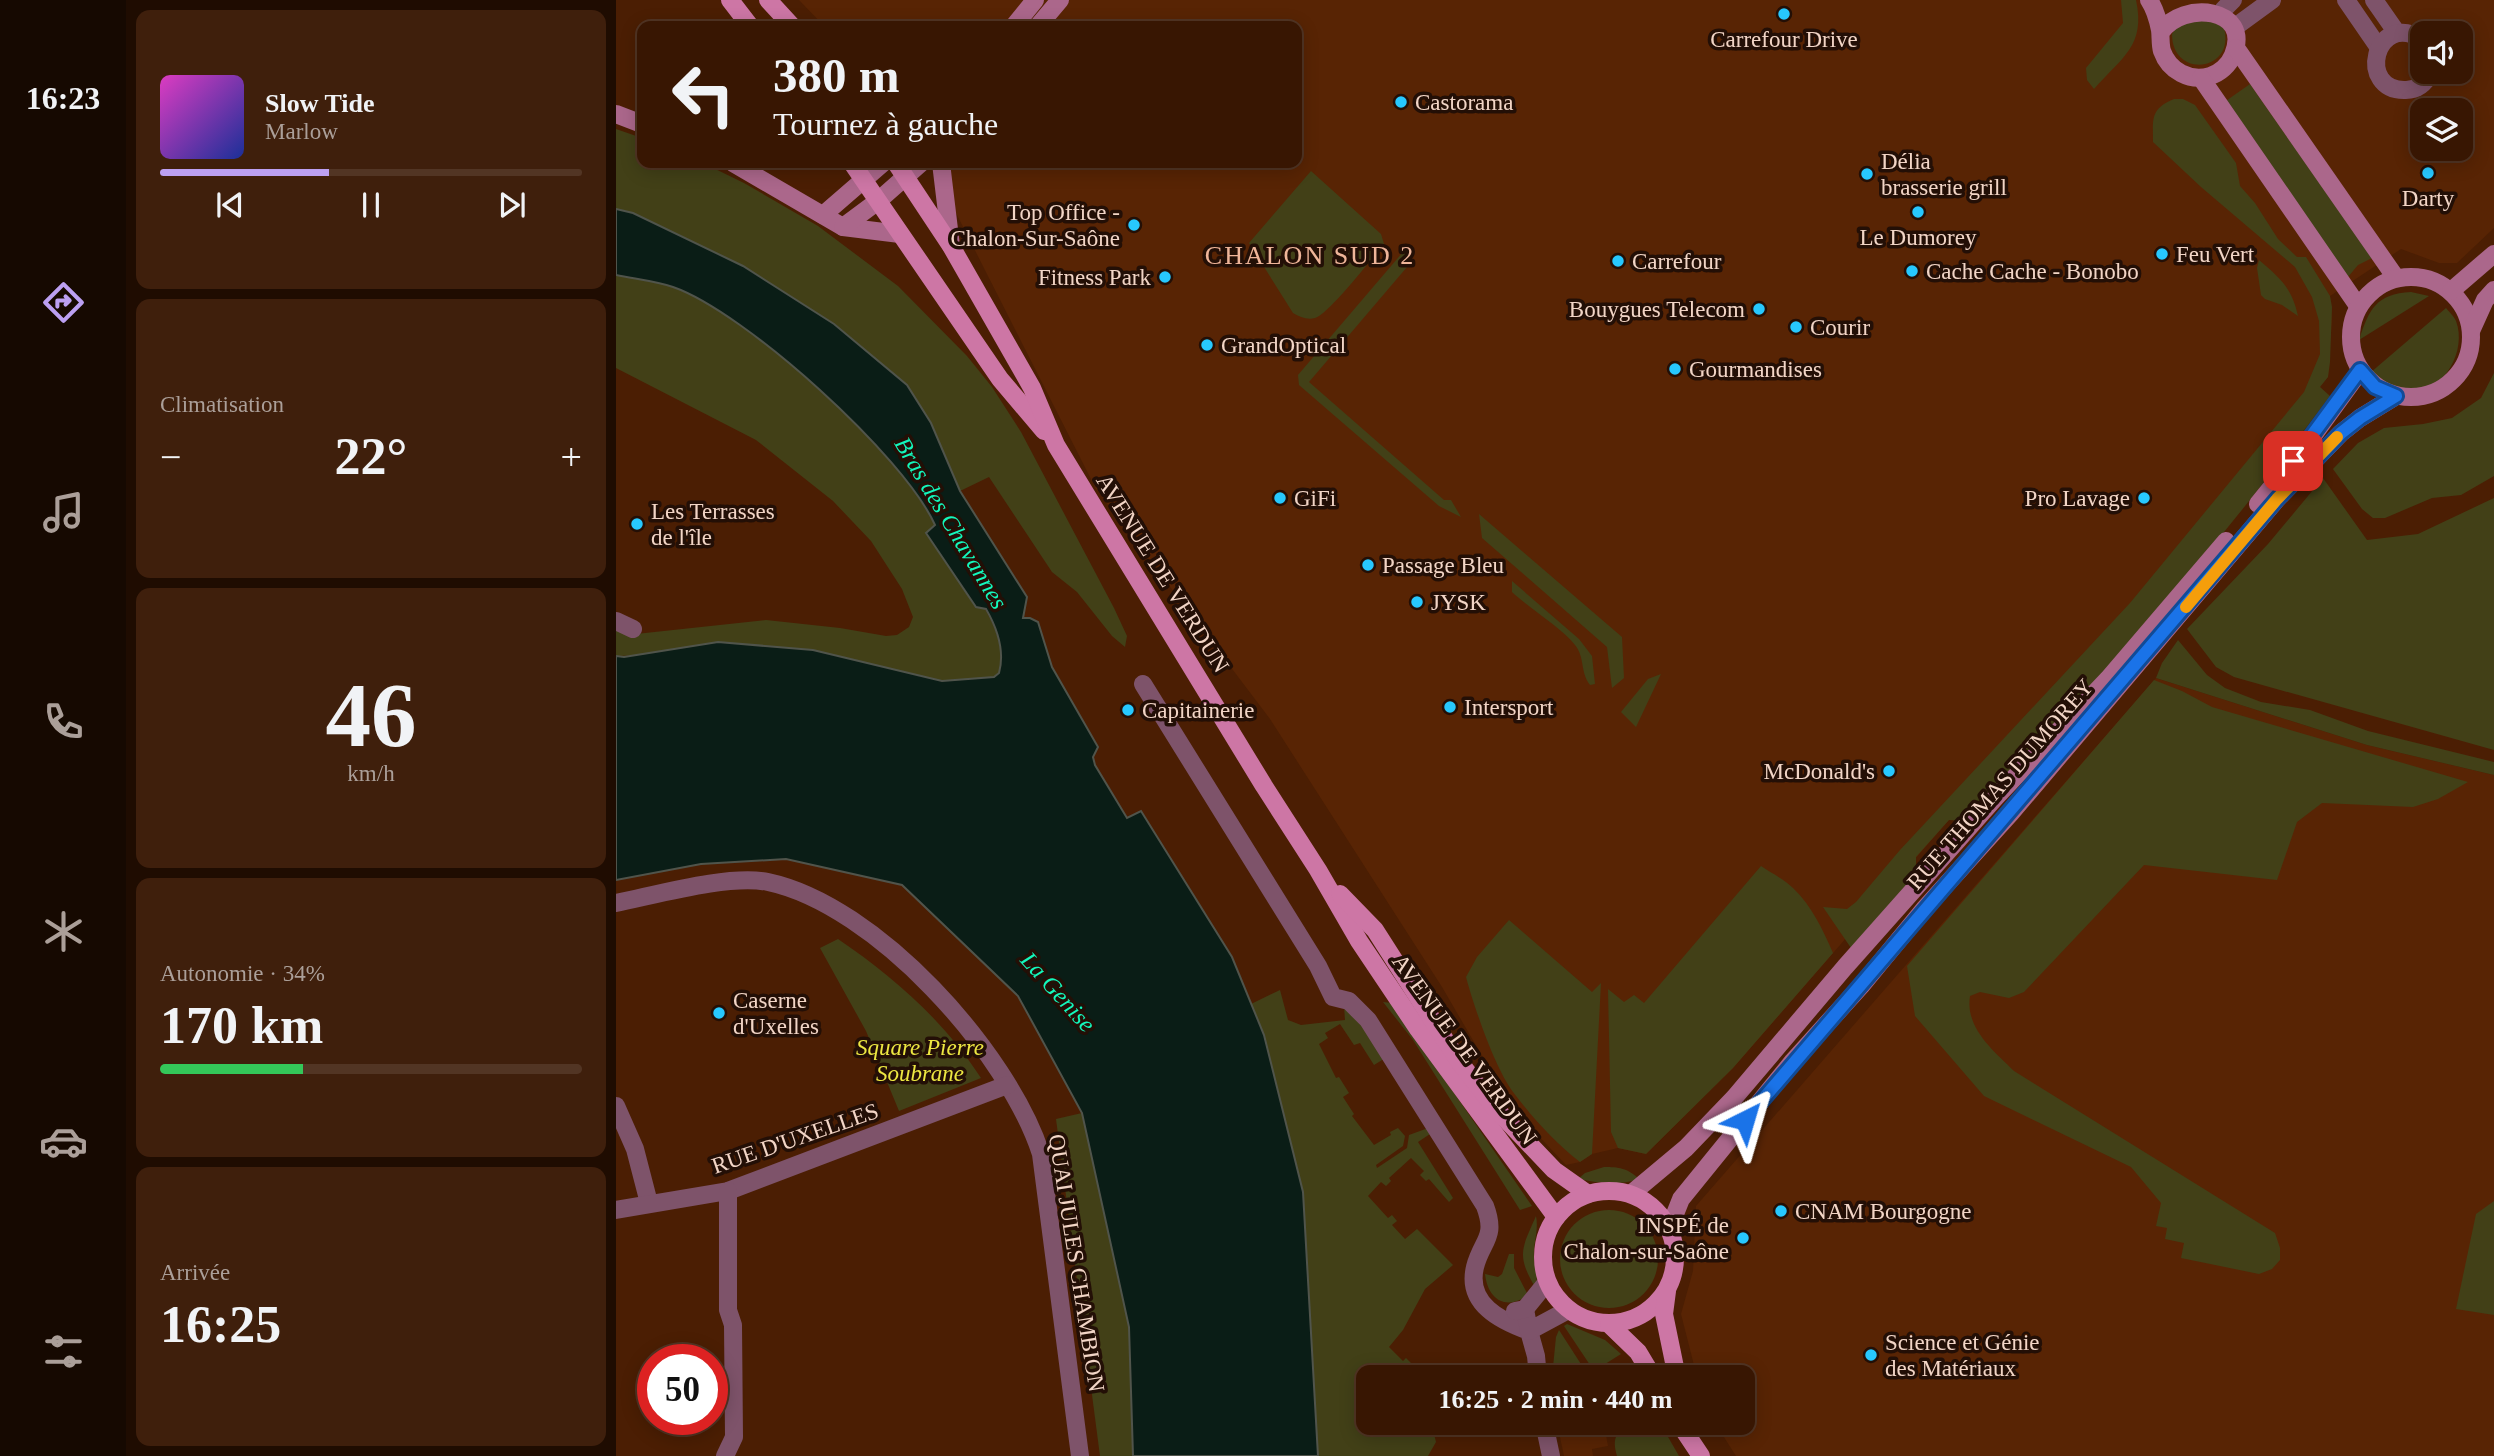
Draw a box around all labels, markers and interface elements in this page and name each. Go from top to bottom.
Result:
marker: Carrefour Drive [1776,6,1792,22]
map controls [2410,21,2473,161]
button: sound [2410,21,2473,84]
place label: Carrefour Drive [1710,27,1858,52]
text: 380 m [773,48,900,103]
icon: left [658,49,749,140]
text: 16:23 [26,80,100,116]
text: Slow Tide [265,89,375,118]
place label: Castorama [1415,90,1513,115]
marker: Castorama [1393,94,1409,110]
button: layers [2410,98,2473,161]
text: Tournez à gauche [773,106,998,142]
text: Marlow [265,119,338,144]
place label: Délia brasserie grill [1881,149,2007,200]
marker: Darty [2420,165,2436,181]
marker: Délia brasserie grill [1859,166,1875,182]
icon: previous [211,186,249,224]
icon: pause [352,186,390,224]
icon: next [493,186,531,224]
place label: Darty [2402,186,2455,211]
place label: Top Office - Chalon-Sur-Saône [951,200,1120,251]
marker: Le Dumorey [1910,204,1926,220]
marker: Top Office - Chalon-Sur-Saône [1126,217,1142,233]
place label: Le Dumorey [1860,225,1977,250]
district label: CHALON SUD 2 [1205,241,1415,270]
place label: Feu Vert [2176,242,2255,267]
marker: Feu Vert [2154,246,2170,262]
place label: Carrefour [1632,249,1722,274]
marker: Carrefour [1610,253,1626,269]
place label: Cache Cache - Bonobo [1926,259,2139,284]
marker: Cache Cache - Bonobo [1904,263,1920,279]
place label: Fitness Park [1038,265,1151,290]
marker: Fitness Park [1157,269,1173,285]
icon: directions [39,278,88,327]
place label: Bouygues Telecom [1569,297,1745,322]
marker: Bouygues Telecom [1751,301,1767,317]
place label: Courir [1810,315,1870,340]
marker: Courir [1788,319,1804,335]
place label: GrandOptical [1221,333,1346,358]
marker: GrandOptical [1199,337,1215,353]
place label: Gourmandises [1689,357,1822,382]
marker: Gourmandises [1667,361,1683,377]
text: Climatisation [160,392,284,417]
text: 22° [335,428,407,485]
pin [2263,431,2323,491]
water label: Bras des Chavannes [889,432,1013,614]
text: − [160,436,181,478]
text: + [561,436,582,478]
icon: arrive [2274,442,2312,480]
street label: AVENUE DE VERDUN [1091,469,1234,677]
place label: GiFi [1294,486,1336,511]
place label: Pro Lavage [2025,486,2130,511]
icon: music [39,488,88,537]
marker: GiFi [1272,490,1288,506]
marker: Pro Lavage [2136,490,2152,506]
place label: Les Terrasses de l'île [651,499,775,550]
marker: Les Terrasses de l'île [629,516,645,532]
place label: Passage Bleu [1382,553,1505,578]
marker: Passage Bleu [1360,557,1376,573]
place label: JYSK [1431,590,1486,615]
marker: JYSK [1409,594,1425,610]
text: 46 [326,665,417,766]
street label: RUE THOMAS DUMOREY [1902,674,2099,895]
place label: Intersport [1464,695,1554,720]
icon: phone [39,697,88,746]
place label: Capitainerie [1142,698,1254,723]
marker: Intersport [1442,699,1458,715]
marker: Capitainerie [1120,702,1136,718]
place label: McDonald's [1764,759,1875,784]
text: km/h [347,761,395,786]
marker: McDonald's [1881,763,1897,779]
icon: climate [39,907,88,956]
water label: La Genise [1015,946,1101,1037]
street label: AVENUE DE VERDUN [1387,949,1542,1150]
text: Autonomie · 34% [160,961,325,986]
place label: Caserne d'Uxelles [733,988,819,1039]
text: 170 km [160,997,323,1054]
marker: Caserne d'Uxelles [711,1005,727,1021]
park label: Square Pierre Soubrane [856,1035,984,1086]
position arrow [1708,1083,1782,1157]
street label: RUE D'UXELLES [708,1098,882,1179]
icon: car [39,1117,88,1166]
street label: QUAI JULES CHAMBION [1044,1132,1109,1394]
place label: CNAM Bourgogne [1795,1199,1972,1224]
marker: CNAM Bourgogne [1773,1203,1789,1219]
place label: INSPÉ de Chalon-sur-Saône [1563,1213,1729,1264]
marker: INSPÉ de Chalon-sur-Saône [1735,1230,1751,1246]
text: Arrivée [160,1260,230,1285]
text: 16:25 [160,1296,281,1353]
icon: filters [39,1327,88,1376]
place label: Science et Génie des Matériaux [1885,1330,2040,1381]
speed limit sign: 50 [637,1344,728,1435]
marker: Science et Génie des Matériaux [1863,1347,1879,1363]
text: 16:25 · 2 min · 440 m [1439,1385,1673,1414]

